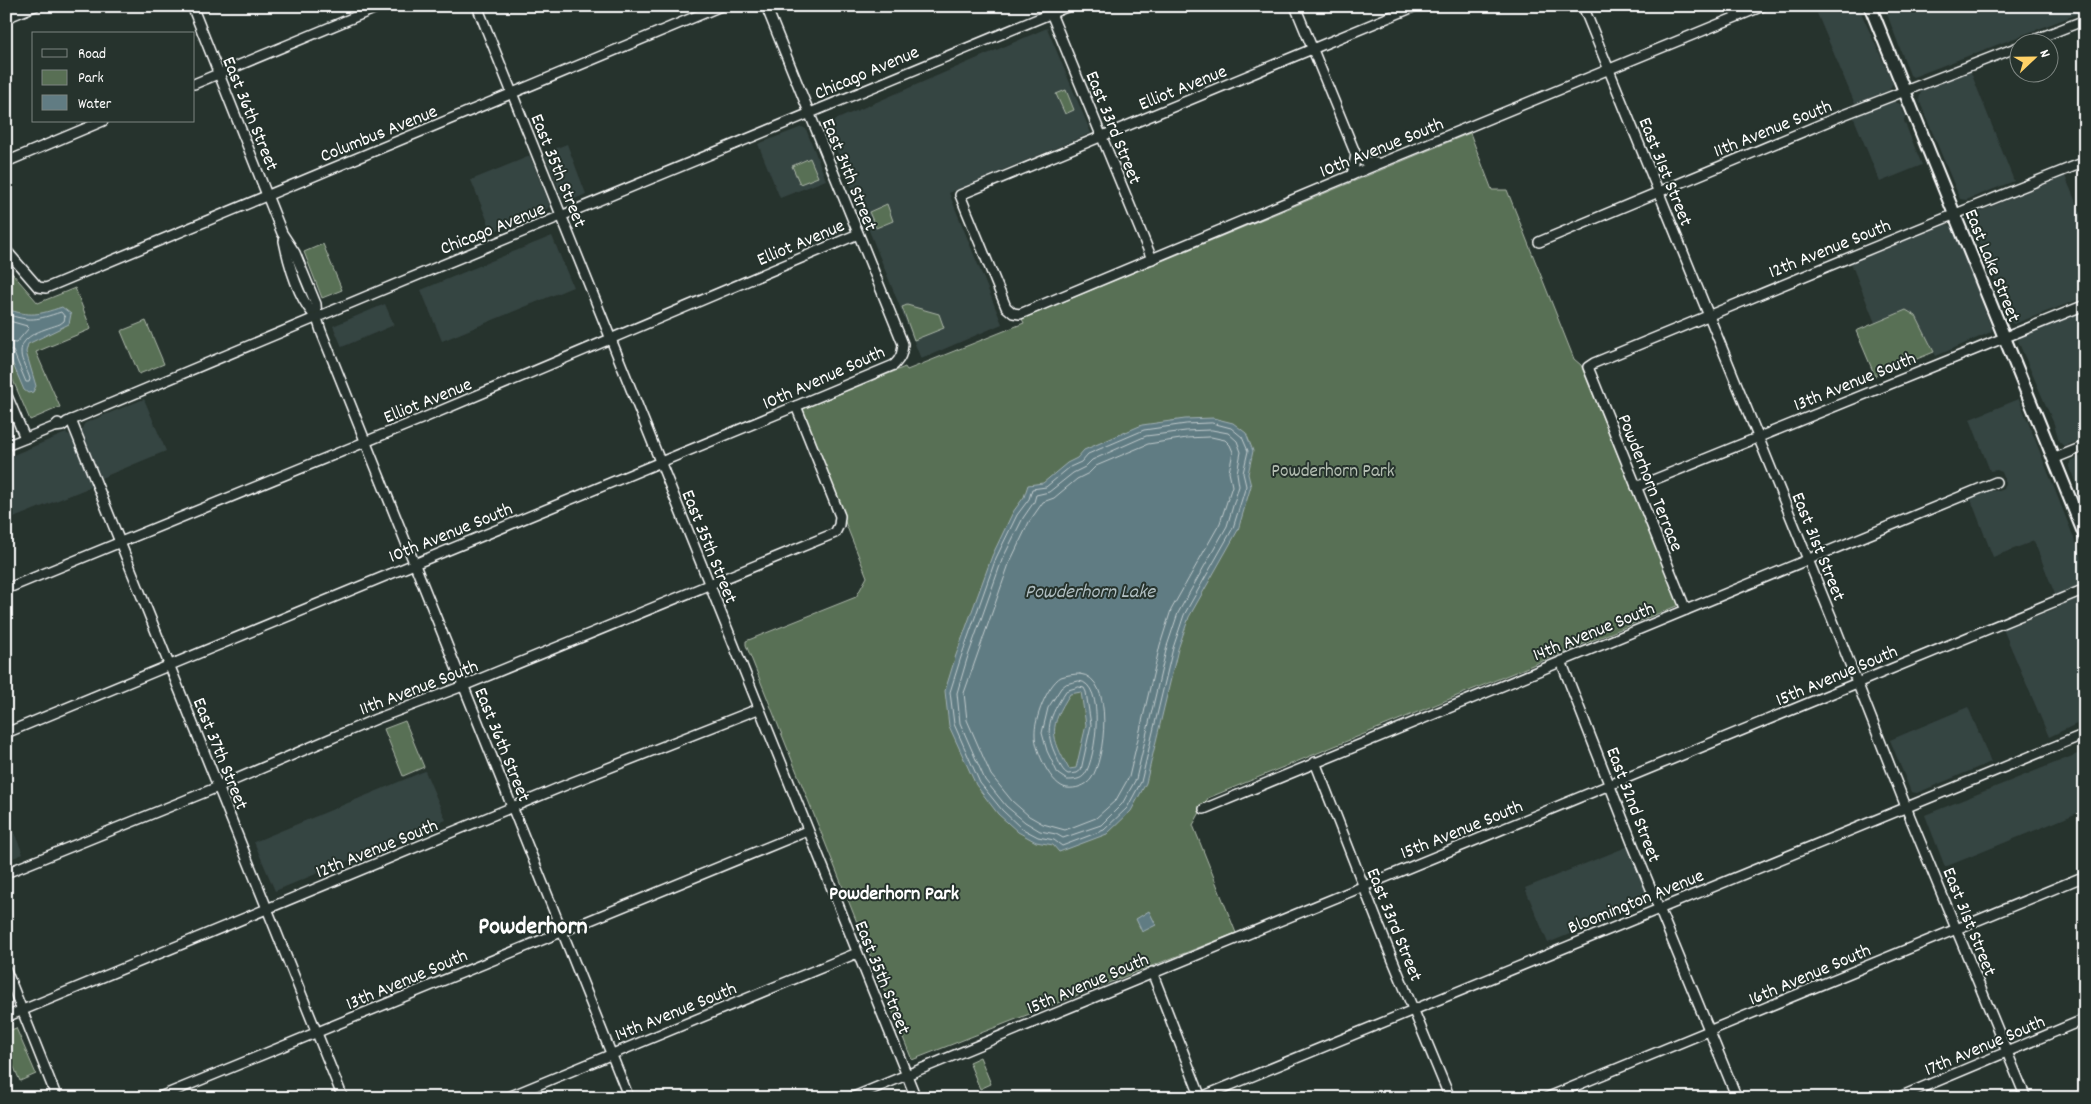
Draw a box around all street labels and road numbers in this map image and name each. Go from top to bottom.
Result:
street label: Chicago Avenue [811,40,924,108]
street label: East 36th Street [214,53,284,175]
street label: Elliot Avenue [1135,59,1231,119]
street label: East 33rd Street [1077,67,1147,189]
street label: 11th Avenue South [1710,94,1837,166]
street label: Columbus Avenue [317,99,442,171]
street label: East 35th Street [522,110,592,232]
street label: 10th Avenue South [1316,112,1448,186]
street label: East 31st Street [1630,114,1698,231]
street label: East 34th Street [813,115,883,236]
street label: Chicago Avenue [437,197,550,264]
street label: East Lake Street [1956,205,2026,327]
street label: 12th Avenue South [1765,213,1895,287]
street label: Elliot Avenue [753,214,849,275]
street label: 10th Avenue South [759,340,890,418]
street label: 13th Avenue South [1790,346,1921,420]
street label: Elliot Avenue [380,372,476,432]
street label: Powderhorn Terrace [1609,411,1689,556]
street label: East 35th Street [673,486,743,608]
street label: East 31st Street [1783,489,1851,606]
street label: 10th Avenue South [385,497,517,571]
street label: 14th Avenue South [1529,597,1659,670]
street label: 15th Avenue South [1772,639,1903,715]
street label: 11th Avenue South [356,654,483,724]
street label: East 36th Street [466,684,536,806]
street label: East 37th Street [184,694,254,814]
street label: East 32nd Street [1597,744,1666,867]
street label: 15th Avenue South [1397,794,1528,868]
street label: 12th Avenue South [312,813,442,887]
street label: East 33rd Street [1358,864,1428,986]
street label: Bloomington Avenue [1564,864,1708,943]
street label: East 31st Street [1934,864,2002,981]
street label: East 35th Street [846,917,916,1039]
street label: 16th Avenue South [1745,938,1876,1014]
street label: 13th Avenue South [342,943,472,1019]
street label: 15th Avenue South [1023,947,1154,1023]
street label: 14th Avenue South [611,977,741,1050]
street label: 17th Avenue South [1921,1010,2050,1085]

